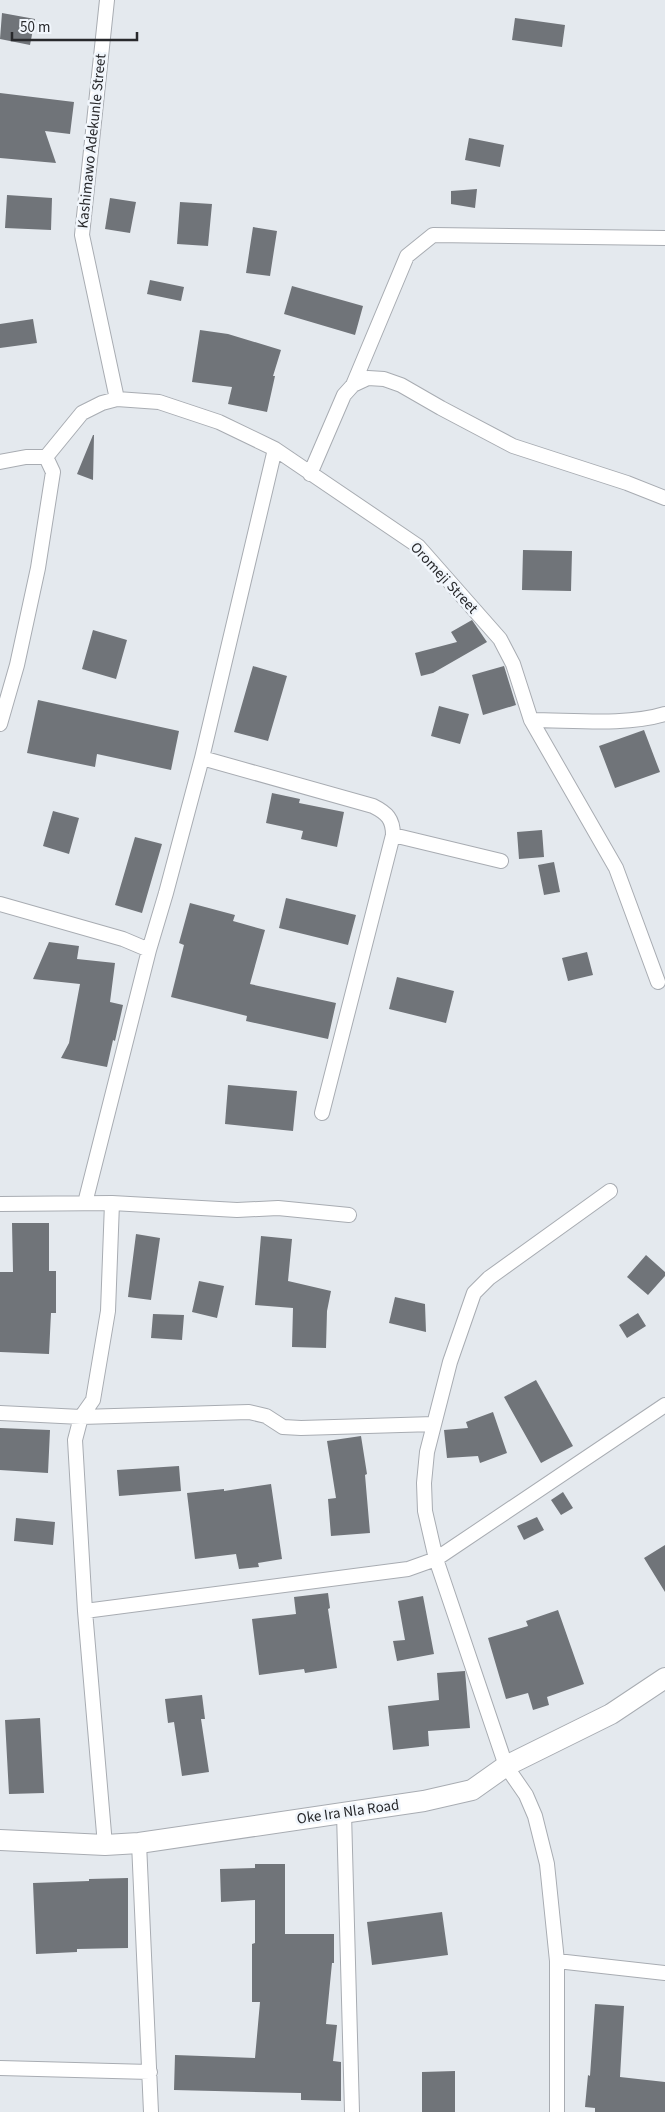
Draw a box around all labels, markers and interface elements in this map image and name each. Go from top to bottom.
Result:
scale bar [12,10,138,42]
text: 50 m [20,17,50,38]
street label: Kashimawo Adekunle Street [72,53,112,229]
street label: Oromeji Street [405,538,483,618]
street label: Oke Ira Nla Road [295,1794,401,1830]

